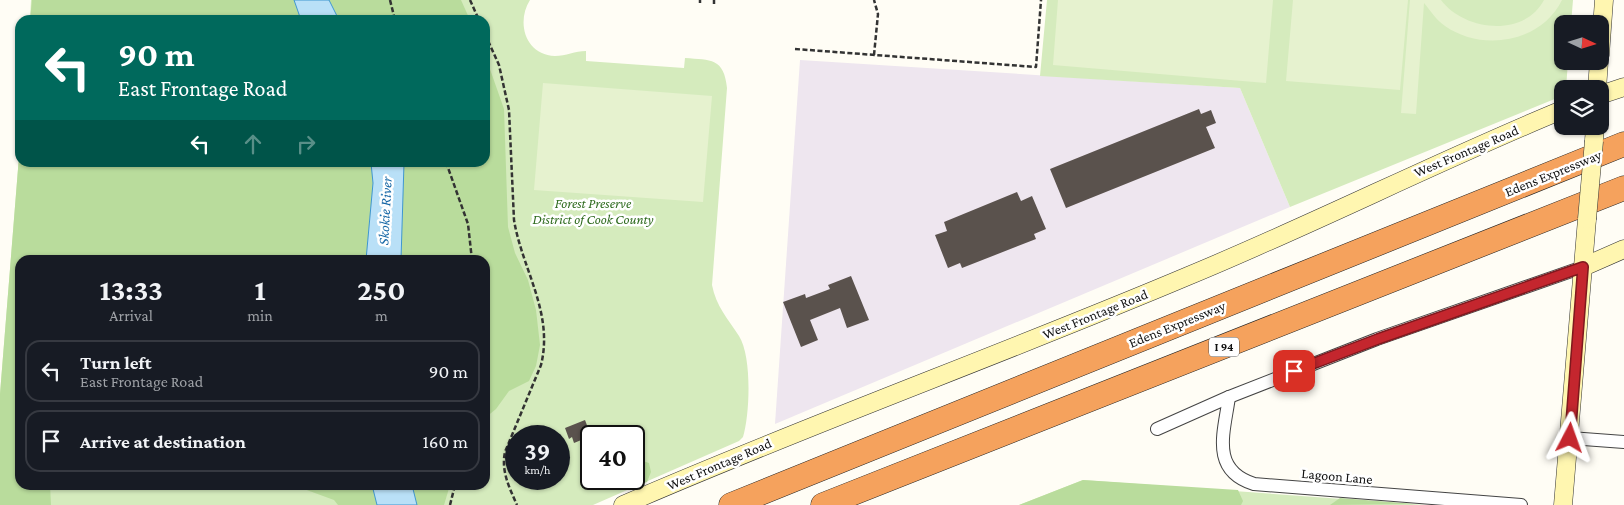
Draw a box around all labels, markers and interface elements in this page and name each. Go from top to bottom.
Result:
north arrow [1554,15,1609,70]
map controls [1554,15,1609,135]
icon: left [35,35,100,100]
text: 90 m [118,35,195,74]
text: East Frontage Road [118,76,287,101]
button: layers [1554,80,1609,135]
street label: West Frontage Road [1411,122,1521,180]
icon: left [186,130,214,158]
icon: ahead [239,130,267,158]
icon: right [292,130,320,158]
street label: Edens Expressway [1502,146,1604,200]
water label: Skokie River [375,176,395,246]
park label: Forest Preserve District of Cook County [532,195,654,227]
text: 13:33 [99,273,163,306]
text: 1 [254,273,266,306]
text: 250 [357,273,406,306]
street label: West Frontage Road [1040,285,1151,342]
street label: Edens Expressway [1126,297,1228,351]
text: Arrival [109,307,153,324]
text: min [247,307,273,324]
text: m [375,307,388,324]
road number: I 94 [1209,338,1239,357]
pin [1273,350,1315,392]
text: Turn left [80,352,152,373]
icon: left [37,357,65,385]
icon: arrive [1280,357,1308,385]
text: 90 m [429,361,468,382]
text: East Frontage Road [80,373,203,390]
position arrow [1543,411,1595,463]
speed limit sign: 40 [580,425,645,490]
icon: arrive [37,427,65,455]
text: Arrive at destination [80,431,246,452]
text: 160 m [422,431,468,452]
street label: West Frontage Road [664,435,774,493]
text: 39 [525,438,550,465]
text: km/h [525,463,550,477]
street label: Lagoon Lane [1301,465,1373,487]

